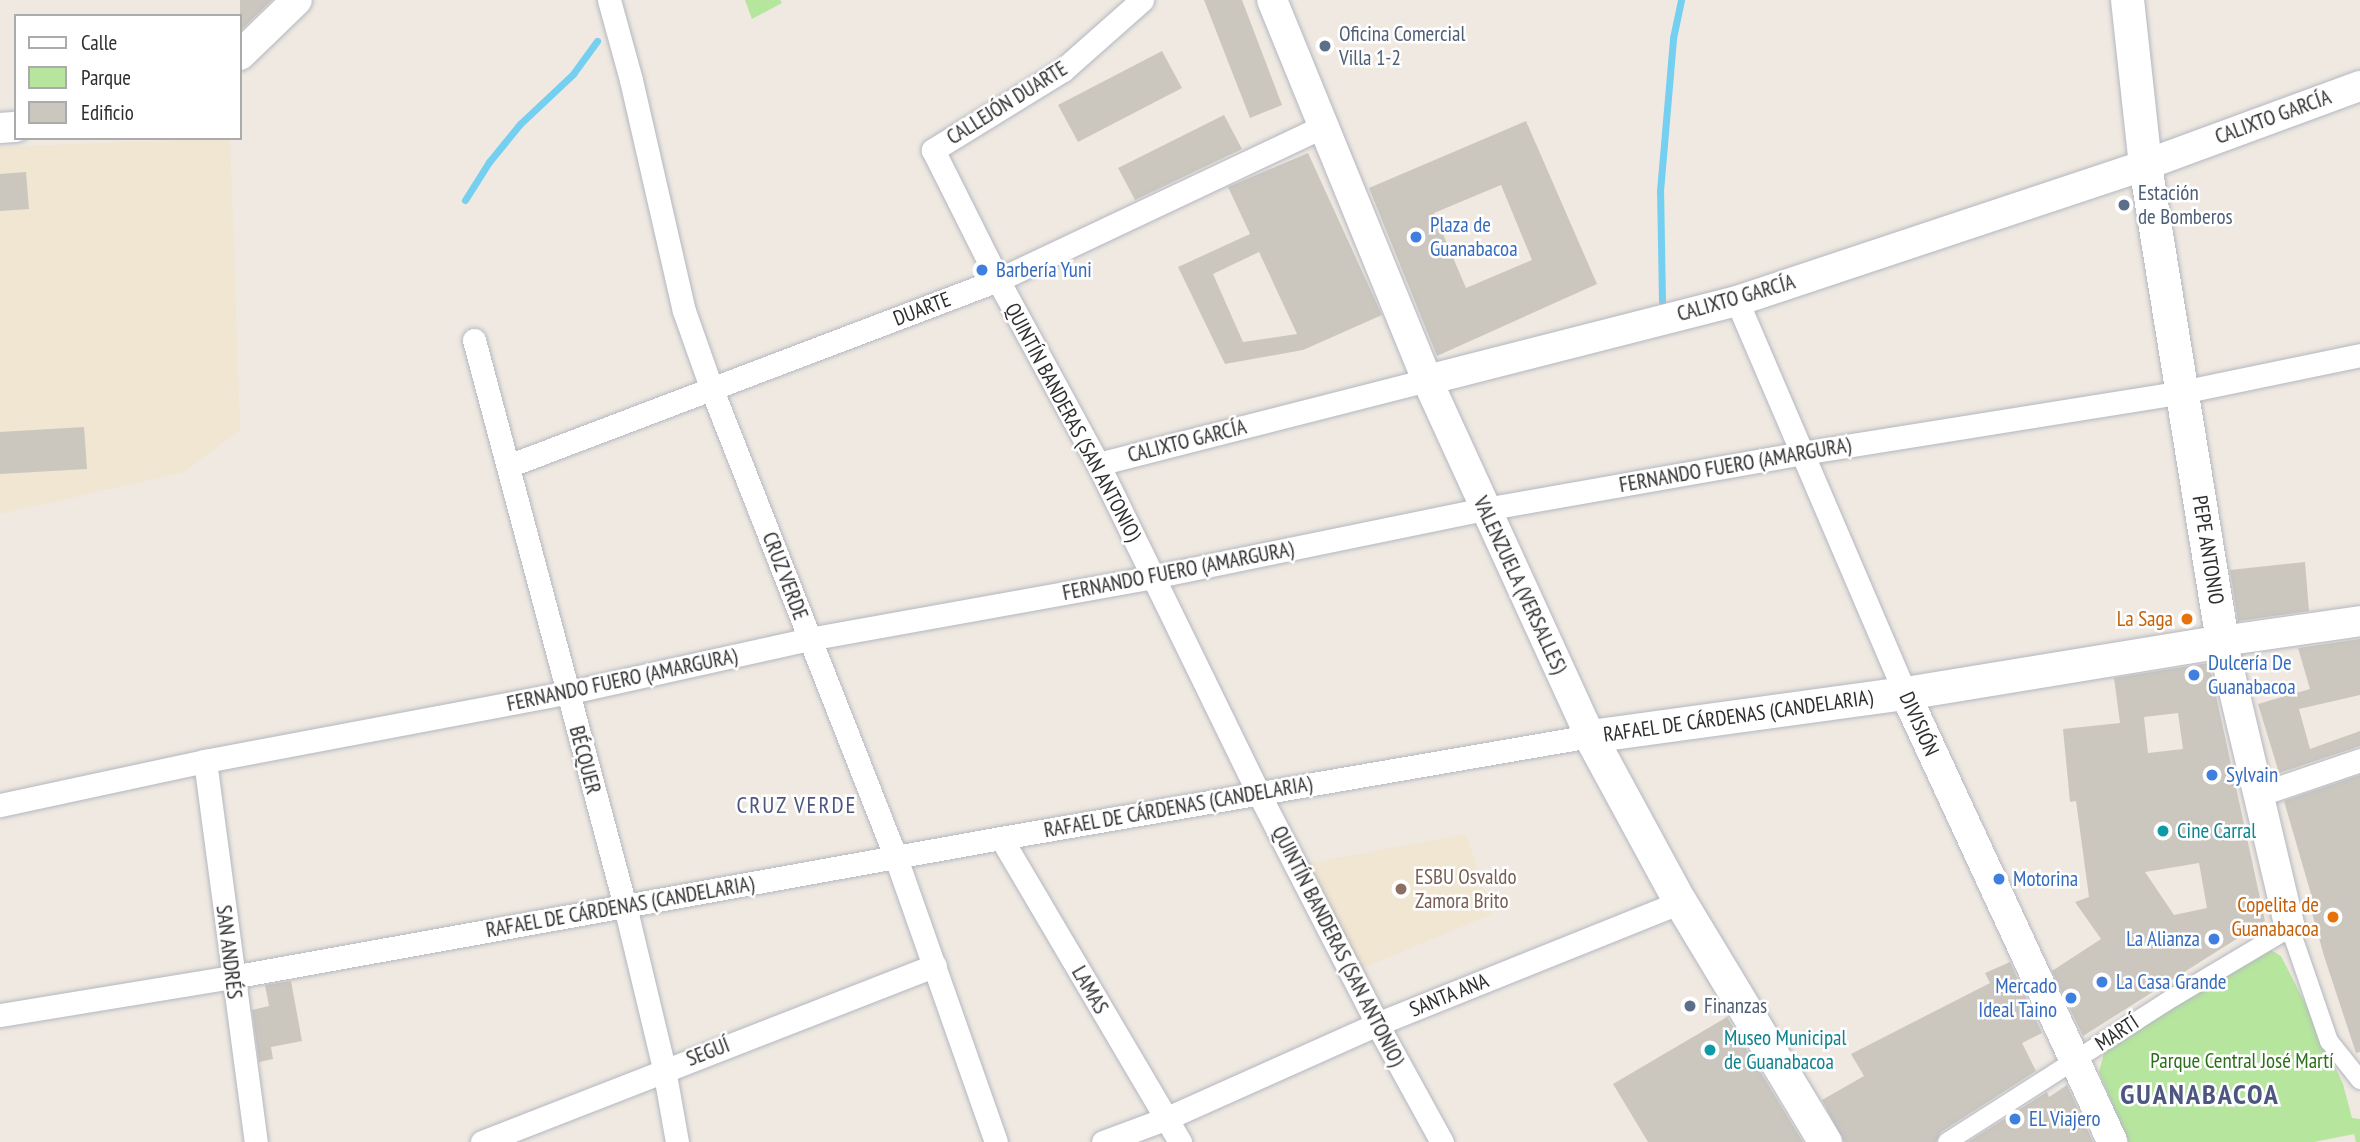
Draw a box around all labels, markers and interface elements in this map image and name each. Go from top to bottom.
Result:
legend [14,14,242,140]
place label: Oficina Comercial Villa 1-2 [1339,21,1465,71]
text: Calle [81,29,117,56]
marker: Oficina Comercial Villa 1-2 [1317,38,1333,54]
street label: CALLEJÓN DUARTE [942,56,1072,150]
text: Parque [81,64,131,91]
street label: CALIXTO GARCÍA [2212,84,2334,150]
text: Edificio [81,99,134,126]
place label: Estación de Bomberos [2138,180,2233,230]
marker: Estación de Bomberos [2116,197,2132,213]
place label: Plaza de Guanabacoa [1430,212,1518,262]
marker: Plaza de Guanabacoa [1408,229,1424,245]
place label: Barbería Yuni [996,257,1092,283]
marker: Barbería Yuni [974,262,990,278]
street label: CALIXTO GARCÍA [1674,269,1798,327]
street label: DUARTE [890,287,954,331]
street label: QUINTÍN BANDERAS (SAN ANTONIO) [999,298,1147,546]
street label: CALIXTO GARCÍA [1125,414,1249,468]
street label: FERNANDO FUERO (AMARGURA) [1617,432,1853,498]
street label: VALENZUELA (VERSALLES) [1468,492,1572,678]
street label: PEPE ANTONIO [2187,493,2229,607]
street label: CRUZ VERDE [757,528,813,624]
street label: FERNANDO FUERO (AMARGURA) [1060,536,1296,606]
place label: La Saga [2117,606,2173,632]
marker: La Saga [2179,611,2195,627]
street label: FERNANDO FUERO (AMARGURA) [505,643,739,717]
place label: Dulcería De Guanabacoa [2208,650,2296,700]
marker: Dulcería De Guanabacoa [2186,667,2202,683]
street label: RAFAEL DE CÁRDENAS (CANDELARIA) [1601,685,1875,747]
street label: DIVISIÓN [1894,688,1944,760]
street label: BÉCQUER [564,723,606,797]
place label: Sylvain [2226,762,2278,788]
marker: Sylvain [2204,767,2220,783]
street label: RAFAEL DE CÁRDENAS (CANDELARIA) [1042,771,1314,843]
district label: CRUZ VERDE [737,791,857,819]
place label: Cine Carral [2177,818,2256,844]
street label: QUINTÍN BANDERAS (SAN ANTONIO) [1266,822,1410,1070]
marker: Cine Carral [2155,823,2171,839]
place label: ESBU Osvaldo Zamora Brito [1415,864,1517,914]
place label: Motorina [2013,866,2078,892]
street label: RAFAEL DE CÁRDENAS (CANDELARIA) [484,871,756,943]
marker: Motorina [1991,871,2007,887]
marker: ESBU Osvaldo Zamora Brito [1393,881,1409,897]
place label: Copelita de Guanabacoa [2231,892,2319,942]
street label: SAN ANDRÉS [211,903,247,1001]
marker: Copelita de Guanabacoa [2325,909,2341,925]
place label: La Alianza [2126,926,2200,952]
marker: La Alianza [2206,931,2222,947]
street label: LAMAS [1066,962,1114,1018]
street label: SANTA ANA [1405,968,1493,1022]
place label: La Casa Grande [2116,969,2226,995]
place label: Mercado Ideal Taino [1978,973,2057,1023]
marker: La Casa Grande [2094,974,2110,990]
marker: Mercado Ideal Taino [2063,990,2079,1006]
place label: Finanzas [1704,993,1767,1019]
marker: Finanzas [1682,998,1698,1014]
street label: MARTÍ [2091,1010,2143,1056]
place label: Museo Municipal de Guanabacoa [1724,1025,1846,1075]
street label: SEGUÍ [683,1032,733,1072]
marker: Museo Municipal de Guanabacoa [1702,1042,1718,1058]
park label: Parque Central José Martí [2150,1048,2334,1074]
district label: GUANABACOA [2122,1077,2278,1111]
place label: EL Viajero [2029,1106,2102,1132]
marker: EL Viajero [2007,1111,2023,1127]

